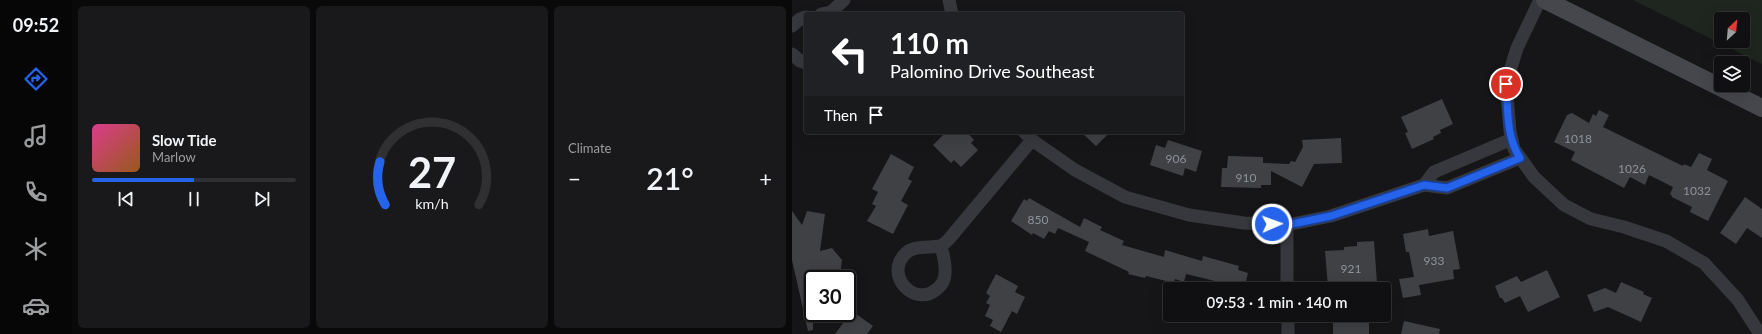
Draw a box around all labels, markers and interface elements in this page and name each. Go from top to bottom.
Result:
north arrow [1714,12,1750,48]
map controls [1714,12,1750,92]
text: 09:52 [13,14,59,36]
text: 110 m [890,26,969,60]
icon: left [824,28,876,80]
button: layers [1714,56,1750,92]
text: Palomino Drive Southeast [890,60,1095,82]
icon: directions [22,65,50,93]
pin [1489,67,1523,101]
icon: arrive [1495,73,1517,95]
icon: arrive [865,104,887,126]
text: Then [824,106,857,124]
icon: music [22,122,50,150]
text: Slow Tide [152,131,217,149]
house number: 1018 [1564,131,1592,146]
text: Climate [568,140,611,156]
text: 27 [408,147,456,197]
text: Marlow [152,149,196,165]
house number: 906 [1166,151,1186,166]
text: 21° [646,160,694,196]
house number: 1026 [1618,161,1646,176]
text: − [568,165,581,192]
text: + [759,165,772,192]
house number: 910 [1236,170,1256,185]
icon: phone [22,178,50,206]
house number: 1032 [1683,183,1711,198]
icon: previous [115,188,137,210]
icon: pause [183,188,205,210]
icon: next [251,188,273,210]
text: km/h [415,195,449,212]
position arrow [1251,203,1293,245]
house number: 850 [1028,212,1048,227]
icon: climate [22,235,50,263]
house number: 933 [1424,253,1444,268]
house number: 921 [1341,261,1361,276]
speed limit sign: 30 [804,270,856,322]
icon: car [22,292,50,320]
text: 09:53 · 1 min · 140 m [1207,293,1347,311]

